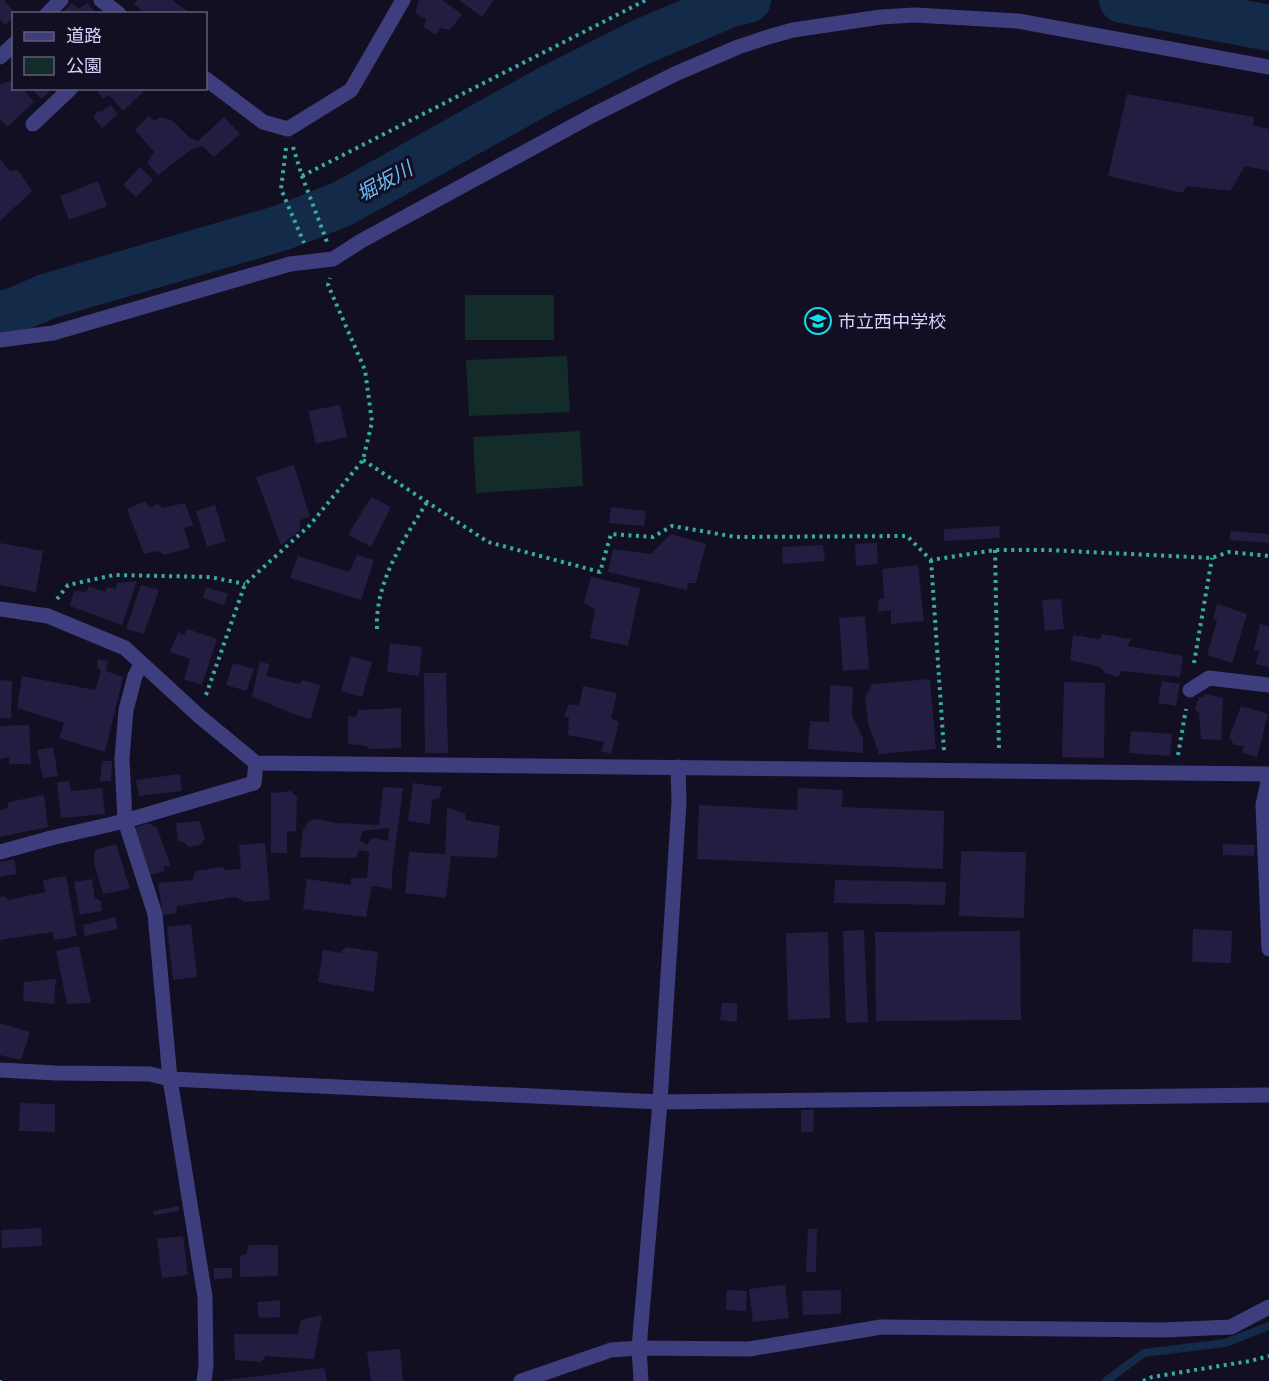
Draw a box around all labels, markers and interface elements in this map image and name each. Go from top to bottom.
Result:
legend [12,12,207,90]
text: 道路 [66,23,102,47]
text: 公園 [66,53,102,77]
water label: 堀坂川 [351,154,419,207]
school or university icon: 市立西中学校 [803,306,833,336]
place label: 市立西中学校 [838,309,946,333]

